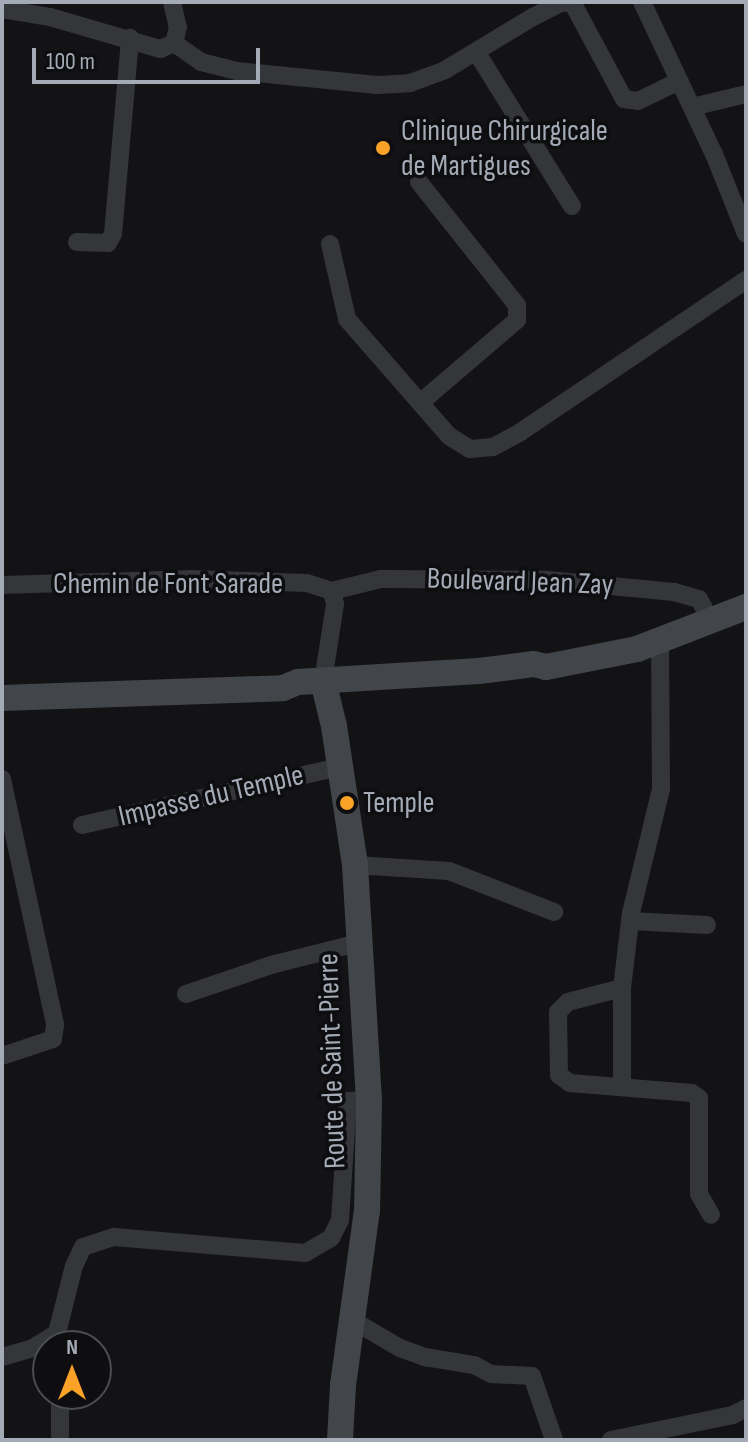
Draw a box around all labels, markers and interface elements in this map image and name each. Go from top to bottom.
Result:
scale bar [36,32,264,82]
text: 100 m [46,47,95,76]
place label: Clinique Chirurgicale de Martigues [401,113,608,184]
marker: Clinique Chirurgicale de Martigues [372,137,394,159]
street label: Boulevard Jean Zay [426,561,614,603]
street label: Chemin de Font Sarade [53,566,283,602]
street label: Impasse du Temple [115,757,307,835]
place label: Temple [363,785,435,821]
marker: Temple [338,794,356,812]
street label: Route de Saint-Pierre [310,953,354,1169]
north arrow [32,1330,112,1410]
text: N [66,1334,78,1361]

